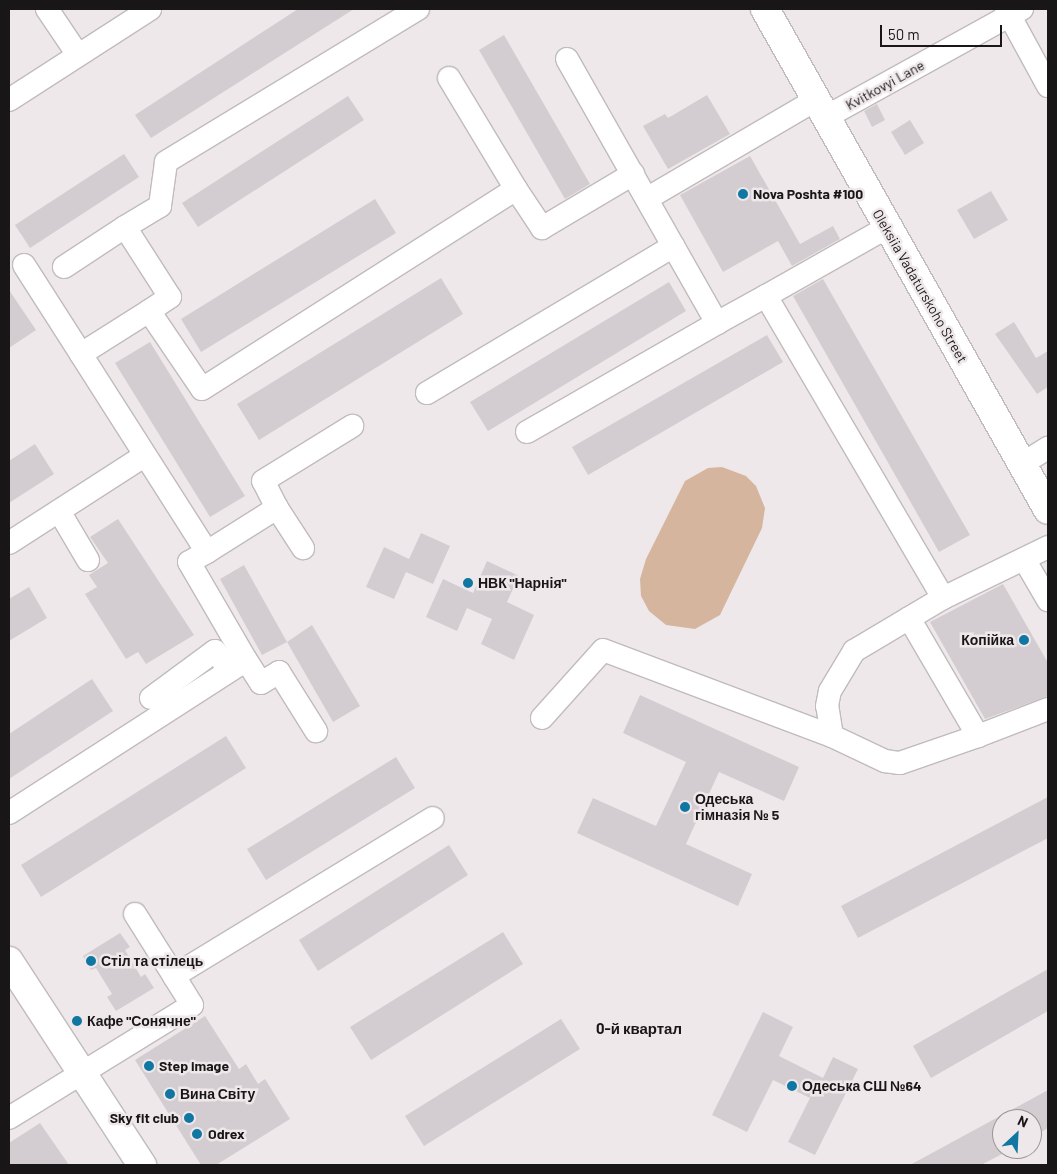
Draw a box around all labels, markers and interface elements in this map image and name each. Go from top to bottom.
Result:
scale bar [882,15,1004,47]
text: 50 m [888,25,920,43]
street label: Kvitkovyi Lane [843,57,927,113]
place label: Nova Poshta #100 [753,186,863,202]
marker: Nova Poshta #100 [737,188,749,200]
street label: Oleksiia Vadaturskoho Street [869,206,971,366]
place label: НВК "Нарнія" [478,575,567,591]
marker: НВК "Нарнія" [462,577,474,589]
place label: Копійка [961,632,1014,648]
marker: Копійка [1018,634,1030,646]
place label: Одеська гімназія № 5 [695,791,779,824]
marker: Одеська гімназія № 5 [679,801,691,813]
place label: Стіл та стілець [101,953,203,969]
marker: Стіл та стілець [85,955,97,967]
place label: Кафе "Сонячне" [87,1013,196,1029]
marker: Кафе "Сонячне" [71,1015,83,1027]
district label: 0-й квартал [596,1020,682,1038]
place label: Step image [159,1058,229,1074]
marker: Step image [143,1060,155,1072]
place label: Одеська СШ №64 [802,1078,922,1094]
marker: Одеська СШ №64 [786,1080,798,1092]
place label: Вина Світу [180,1086,255,1102]
marker: Вина Світу [164,1088,176,1100]
north arrow [992,1109,1042,1159]
place label: Sky fit club [110,1110,179,1126]
text: N [1015,1111,1031,1131]
marker: Sky fit club [183,1112,195,1124]
place label: Odrex [208,1126,245,1142]
marker: Odrex [190,1127,204,1141]

